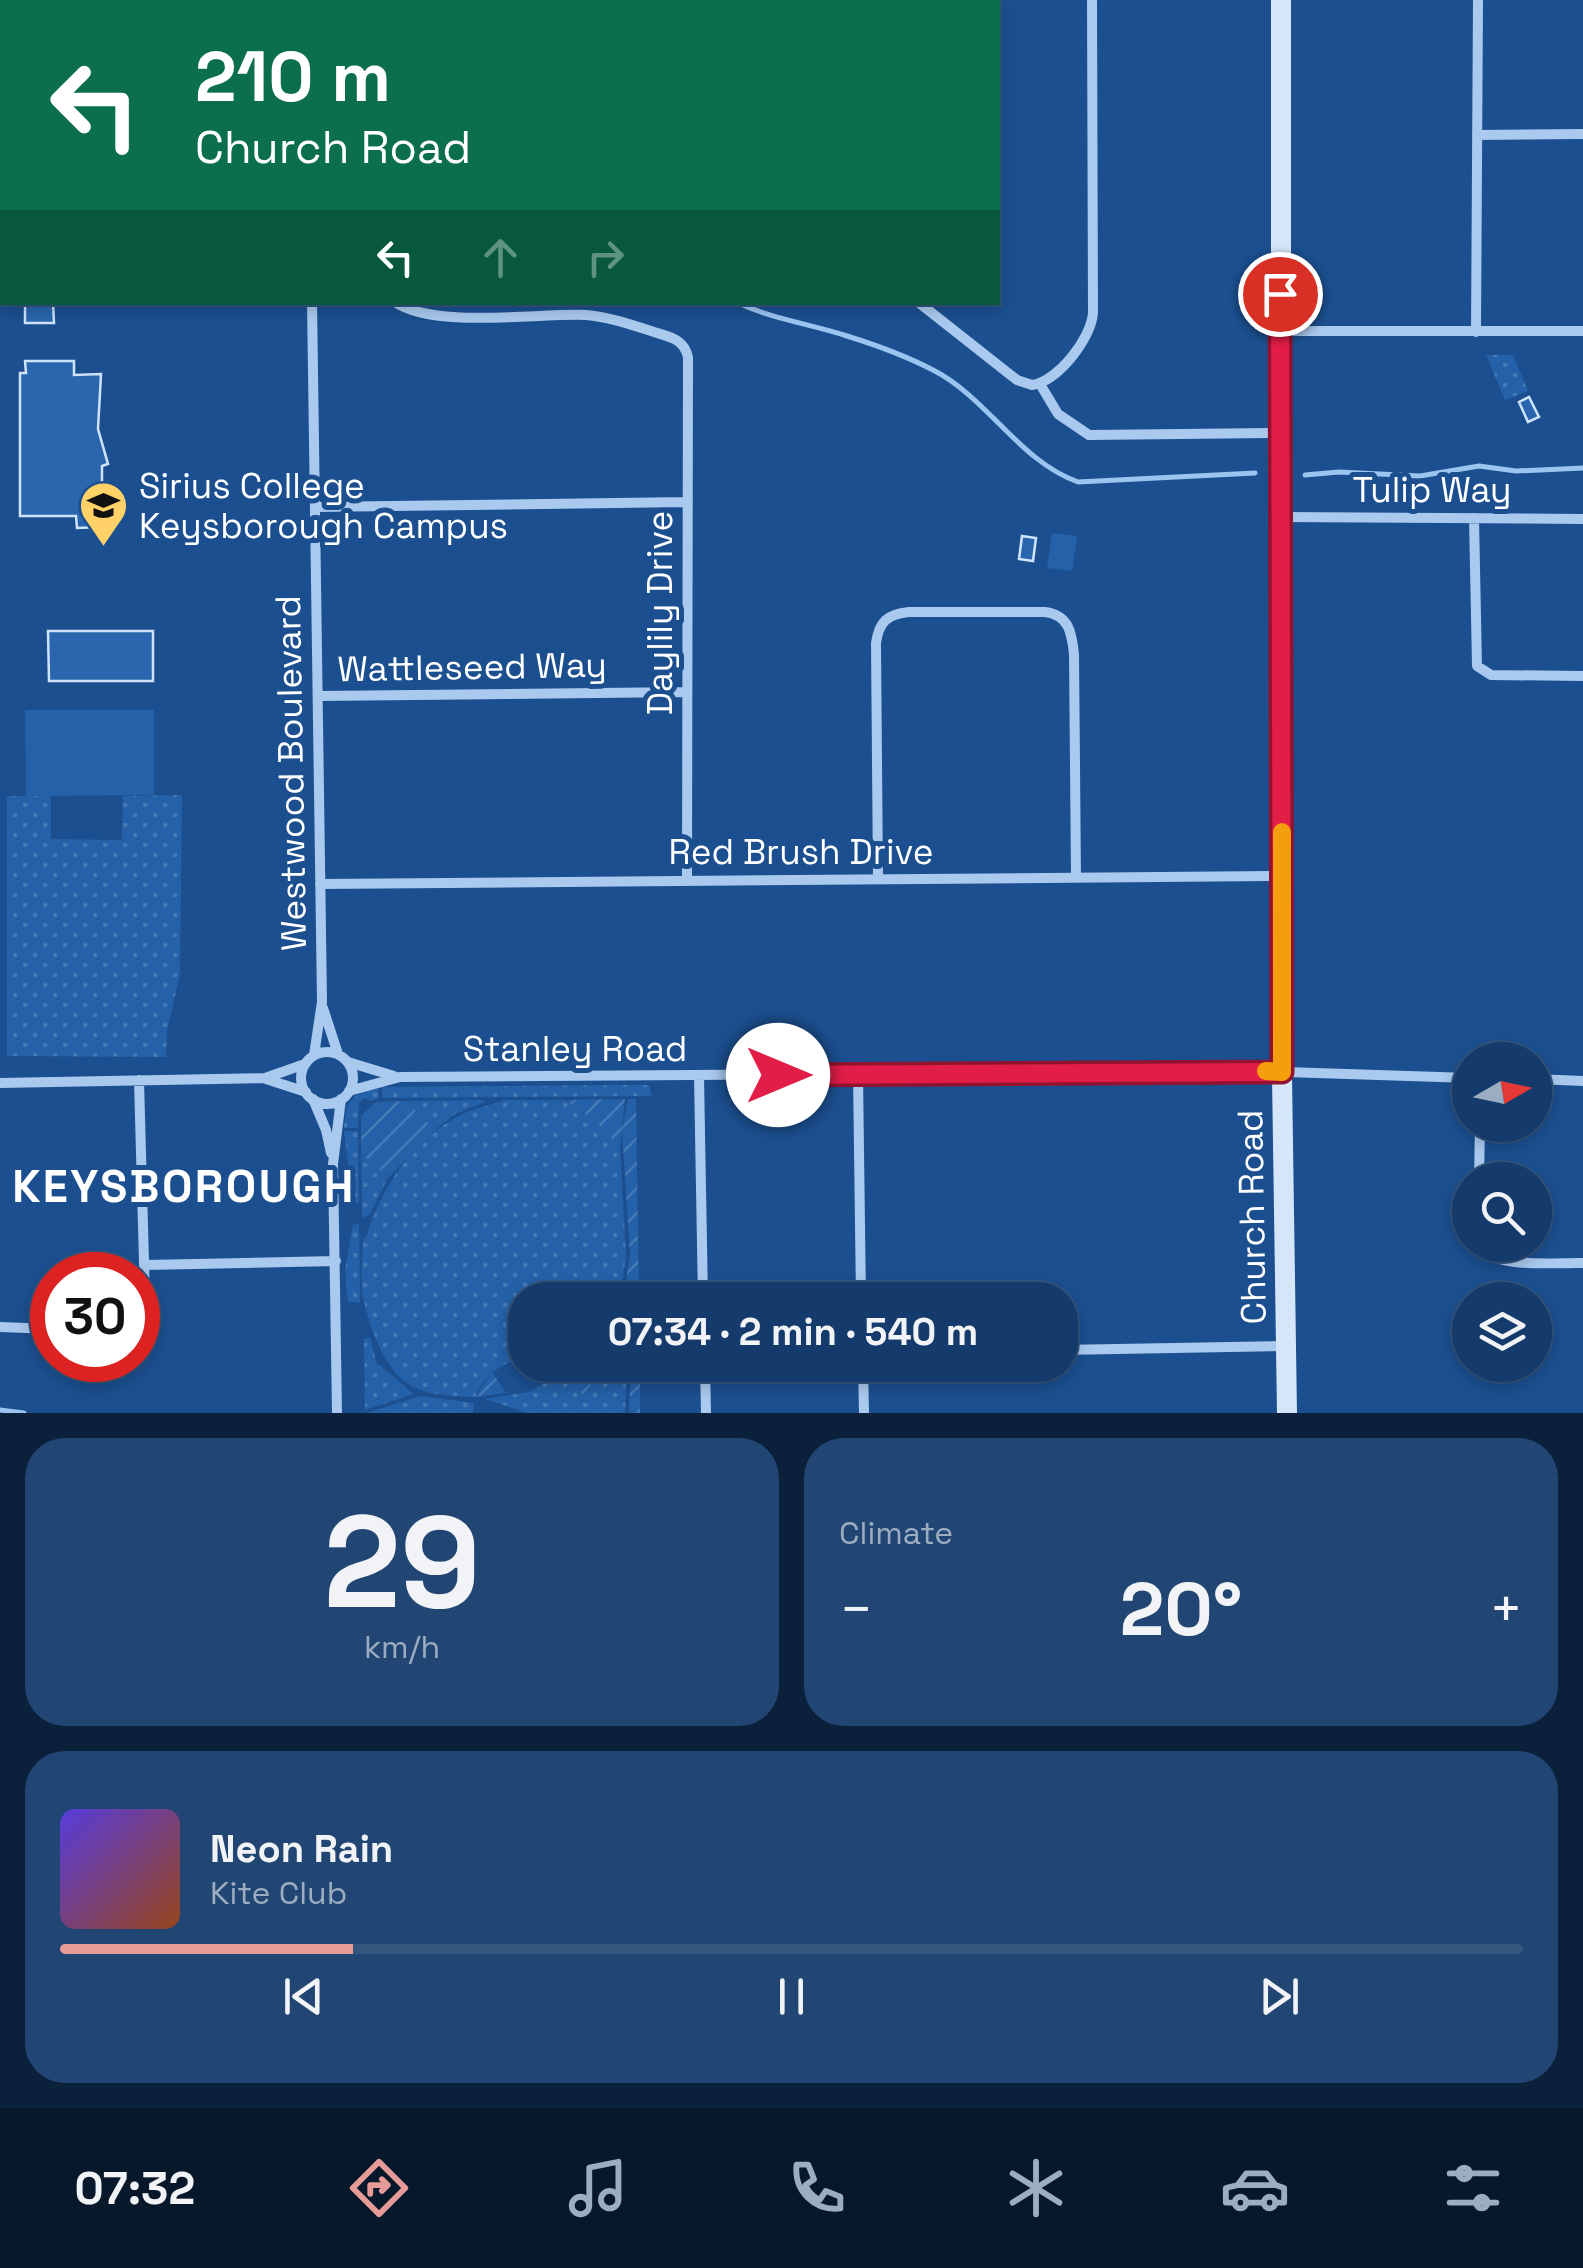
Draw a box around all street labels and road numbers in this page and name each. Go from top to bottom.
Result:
street label: Tulip Way [1352,468,1512,512]
street label: Daylily Drive [638,511,682,715]
street label: Westwood Boulevard [266,595,316,951]
street label: Wattleseed Way [337,643,607,691]
street label: Red Brush Drive [669,830,933,874]
street label: Stanley Road [463,1027,687,1071]
street label: Church Road [1228,1109,1276,1325]

